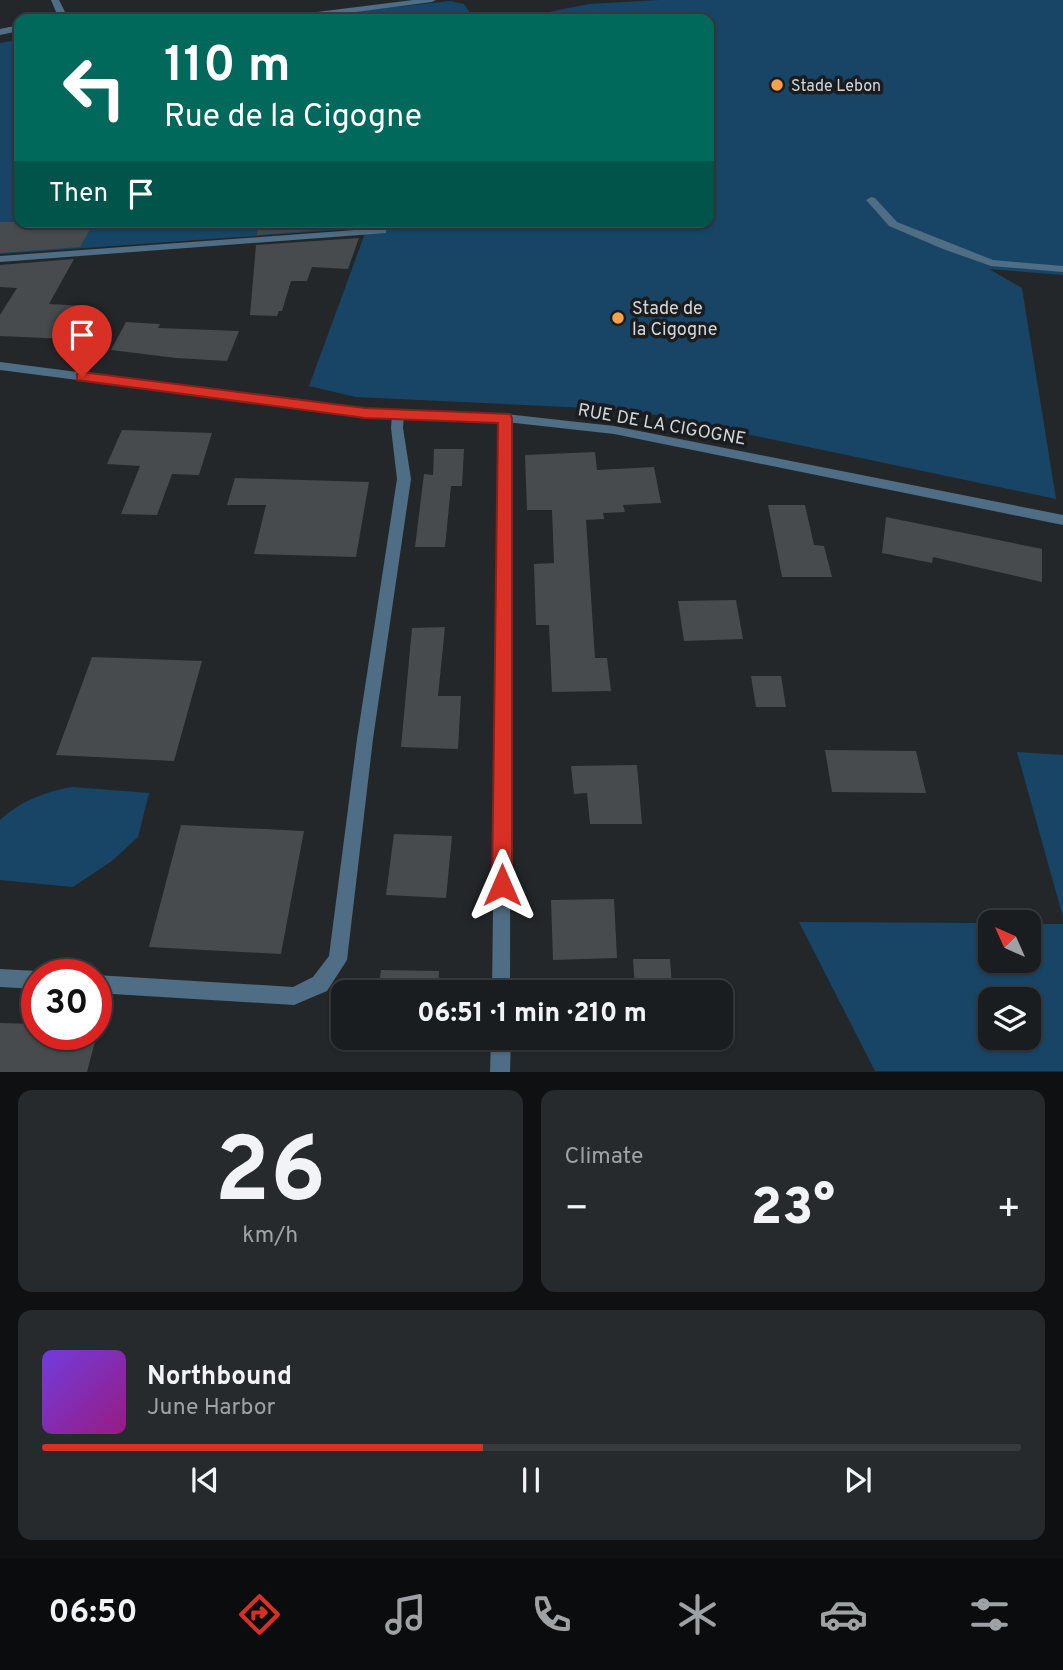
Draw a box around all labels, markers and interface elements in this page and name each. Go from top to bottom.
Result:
text: 110 m [164,37,291,99]
icon: left [49,42,140,133]
marker: Stade Lebon [769,77,785,93]
place label: Stade Lebon [791,77,881,97]
text: Rue de la Cigogne [164,98,422,138]
icon: arrive [122,175,160,213]
text: Then [49,178,108,211]
place label: Stade de la Cigogne [632,298,717,342]
pin [52,305,112,377]
marker: Stade de la Cigogne [610,310,626,326]
icon: arrive [63,316,101,354]
street label: RUE DE LA CIGOGNE [576,399,748,452]
position arrow [465,848,539,922]
north arrow [978,910,1041,973]
map controls [978,910,1041,1050]
speed limit sign: 30 [21,959,112,1050]
button: layers [978,987,1041,1050]
text: 06:51 · 1 min · 210 m [417,998,647,1031]
text: 26 [214,1119,326,1234]
text: Climate [565,1143,643,1172]
text: 23° [750,1177,835,1243]
text: − [565,1186,589,1235]
text: + [996,1186,1021,1235]
text: km/h [242,1222,298,1251]
text: Northbound [147,1361,292,1394]
text: June Harbor [147,1394,275,1423]
icon: previous [186,1461,224,1499]
icon: pause [512,1461,550,1499]
icon: next [839,1461,877,1499]
icon: directions [235,1590,284,1639]
icon: music [381,1590,430,1639]
icon: phone [527,1590,576,1639]
icon: climate [673,1590,722,1639]
icon: car [819,1590,868,1639]
icon: filters [965,1590,1014,1639]
text: 06:50 [49,1594,138,1634]

